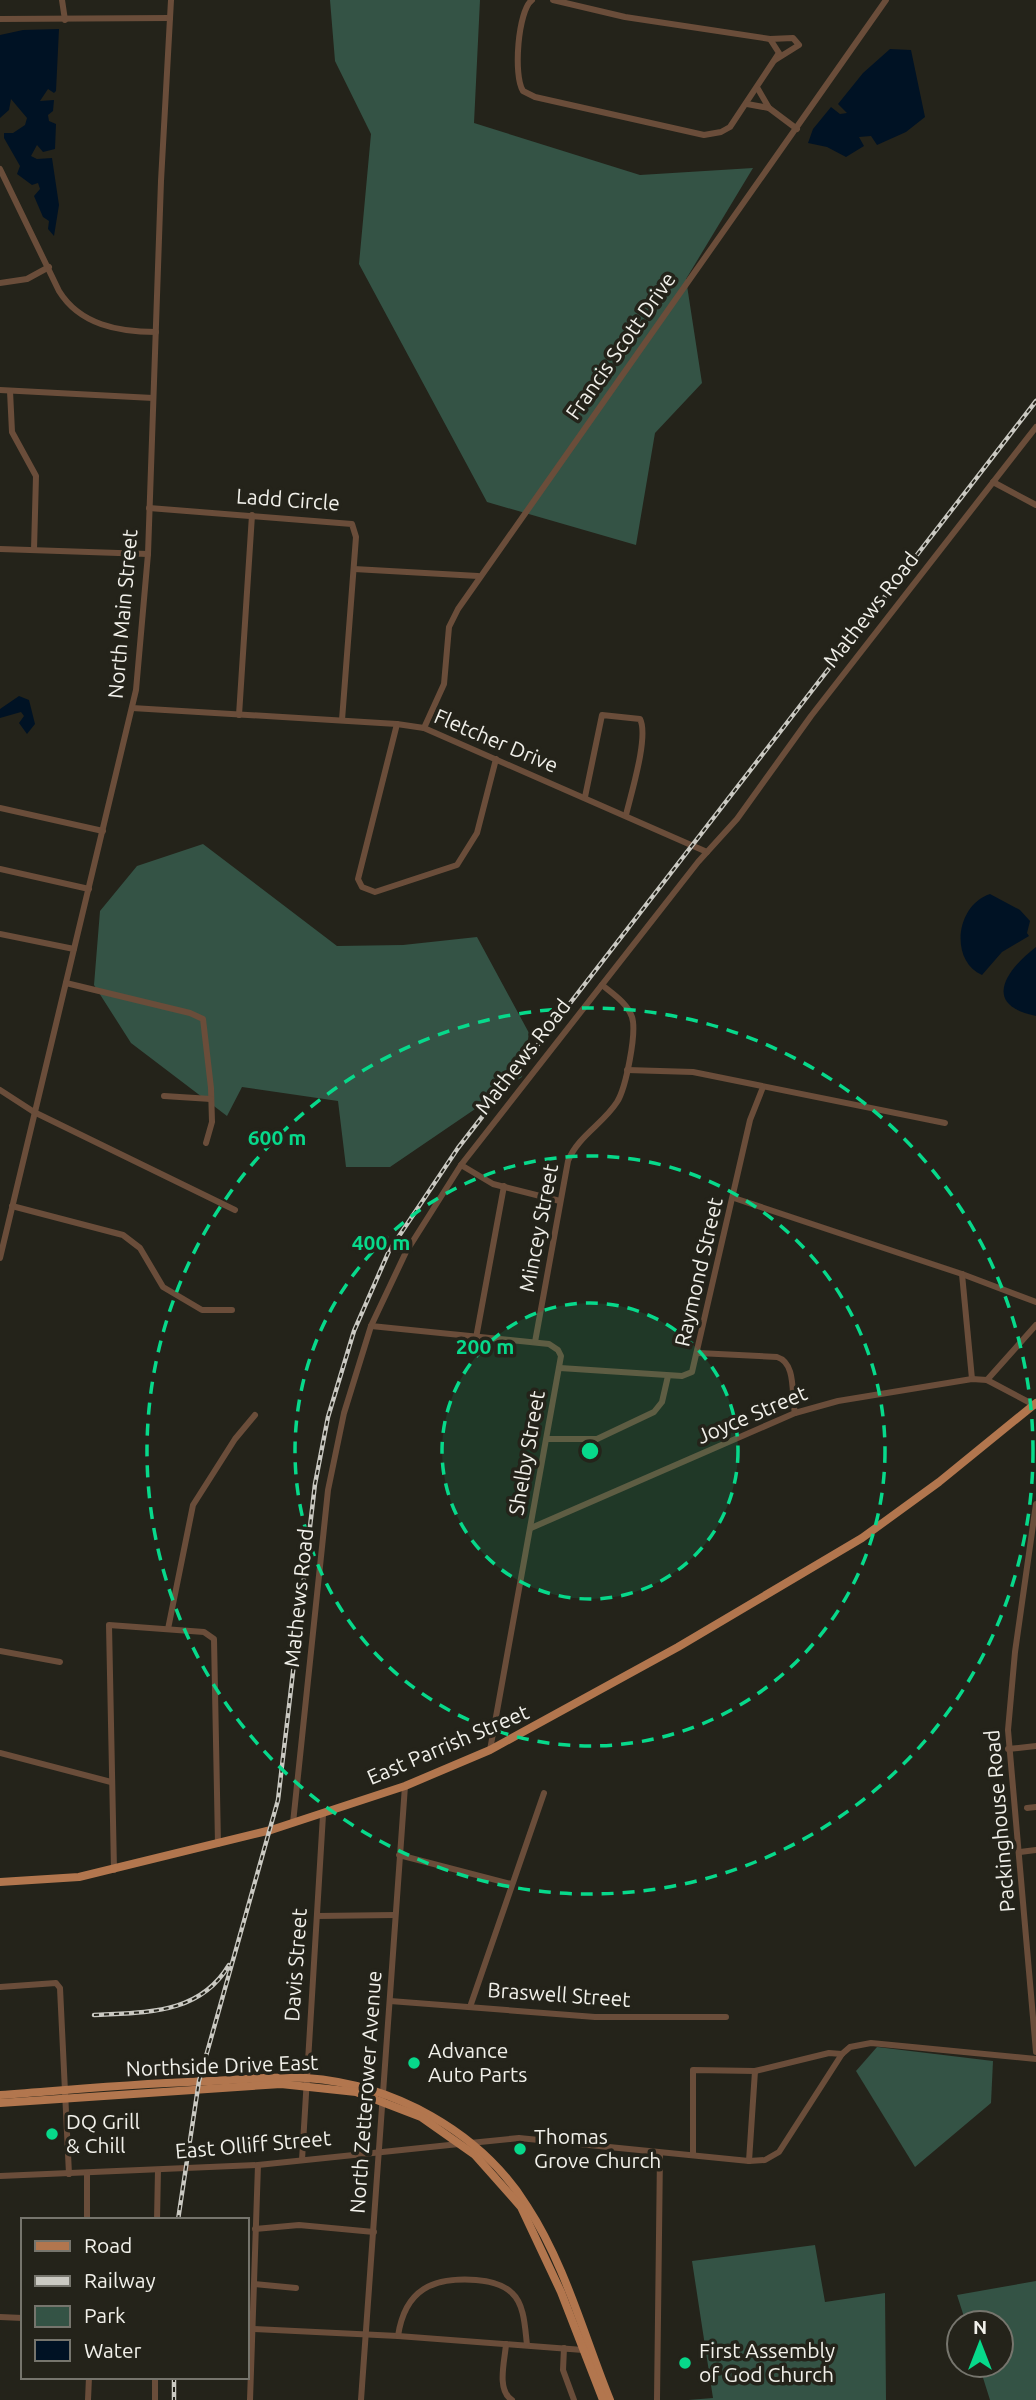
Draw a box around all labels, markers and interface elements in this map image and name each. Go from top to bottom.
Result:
street label: Francis Scott Drive [560,267,680,424]
street label: Ladd Circle [236,483,341,515]
street label: North Main Street [103,528,141,700]
street label: Mathews Road [818,547,923,672]
street label: Fletcher Drive [431,703,562,777]
street label: Mathews Road [470,994,575,1119]
text: 600 m [248,1125,306,1149]
street label: Mincey Street [514,1162,562,1294]
street label: Raymond Street [669,1195,727,1349]
text: 400 m [352,1230,410,1254]
text: 200 m [456,1334,514,1358]
street label: Joyce Street [693,1380,810,1448]
street label: Shelby Street [503,1389,549,1517]
centre of rings [578,1439,602,1463]
street label: Mathews Road [279,1527,317,1669]
street label: East Parrish Street [363,1699,532,1789]
street label: Packinghouse Road [979,1729,1019,1913]
street label: Davis Street [279,1907,311,2022]
street label: North Zetterower Avenue [345,1970,385,2214]
street label: Braswell Street [487,1977,631,2011]
place label: Advance Auto Parts [428,2038,527,2086]
street label: Northside Drive East [125,2050,319,2080]
marker: Advance Auto Parts [406,2055,422,2071]
place label: DQ Grill & Chill [66,2109,140,2157]
place label: Thomas Grove Church [534,2124,661,2172]
street label: East Olliff Street [174,2125,332,2163]
marker: DQ Grill & Chill [44,2126,60,2142]
marker: Thomas Grove Church [512,2141,528,2157]
legend [21,2218,248,2379]
text: Road [84,2233,132,2257]
text: Railway [84,2268,156,2292]
text: Park [84,2303,126,2327]
north arrow [945,2309,1015,2379]
text: N [973,2316,987,2338]
text: Water [84,2338,142,2362]
place label: First Assembly of God Church [699,2338,835,2386]
marker: First Assembly of God Church [677,2355,693,2371]

